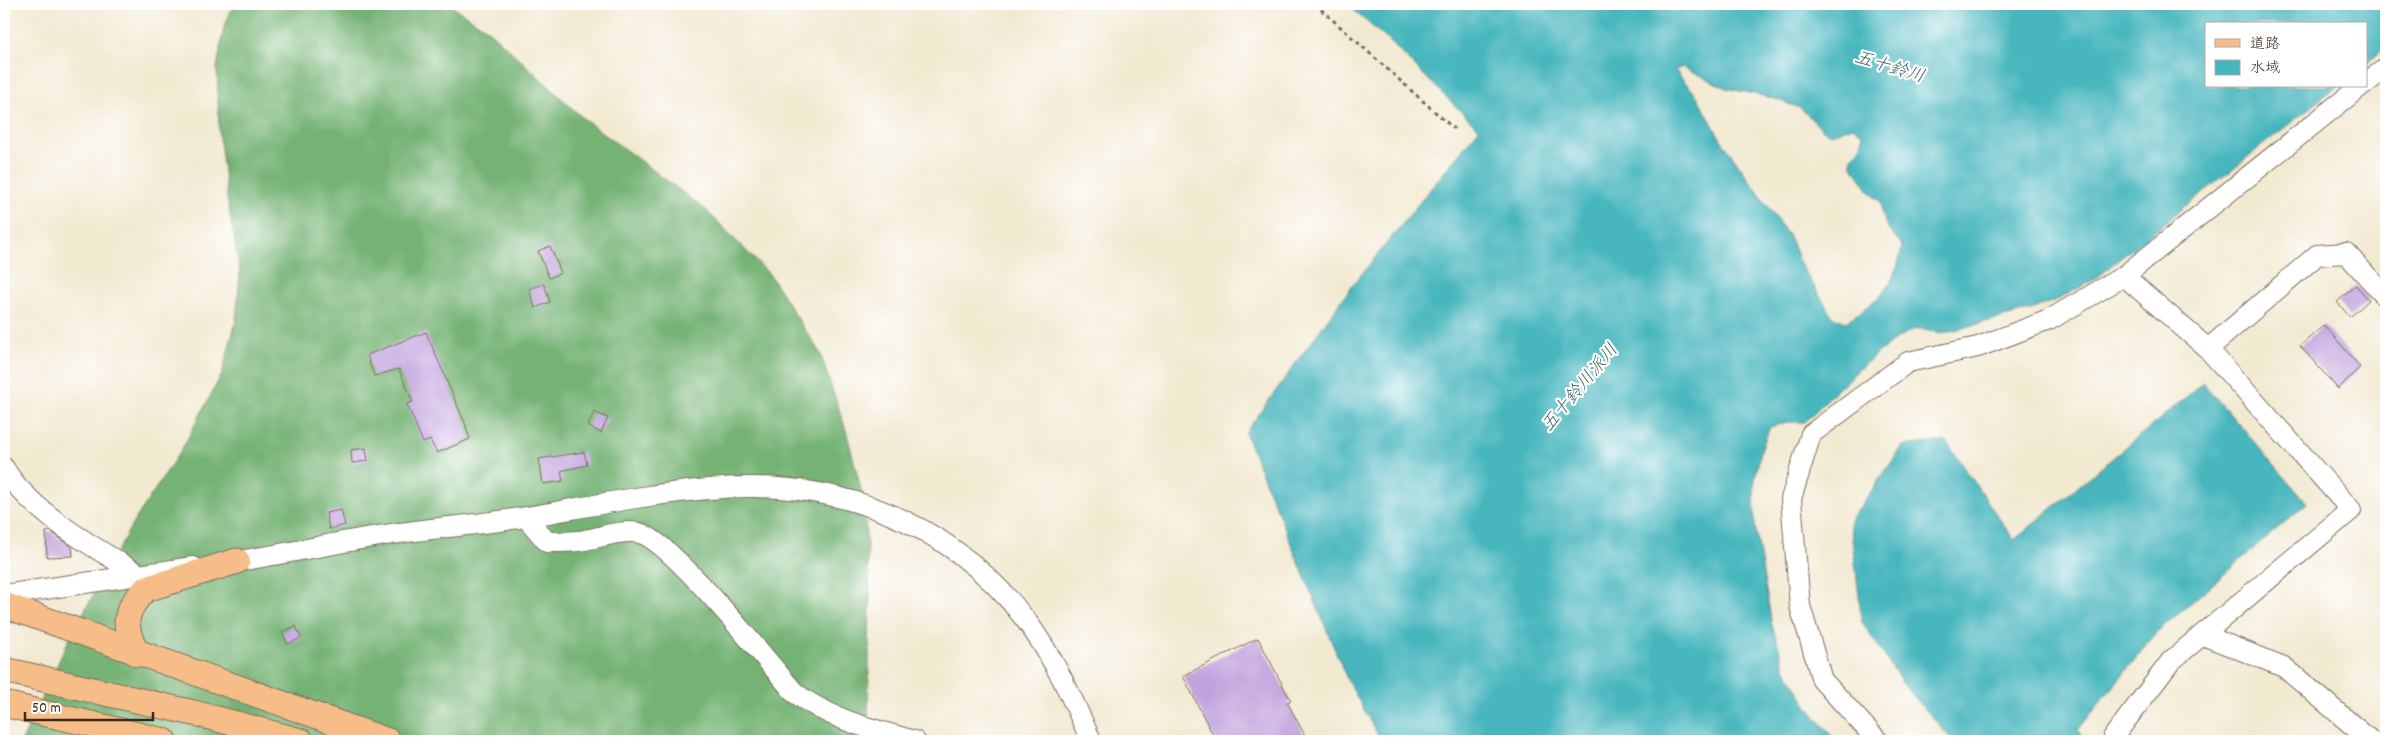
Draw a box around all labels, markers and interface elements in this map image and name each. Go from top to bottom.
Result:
legend [2205,22,2368,88]
text: 道路 [2250,34,2280,56]
water label: 五十鈴川 [1851,46,1927,91]
text: 水域 [2250,58,2280,80]
water label: 五十鈴川派川 [1537,339,1625,438]
scale bar [25,690,152,722]
text: 50 m [32,698,61,720]

